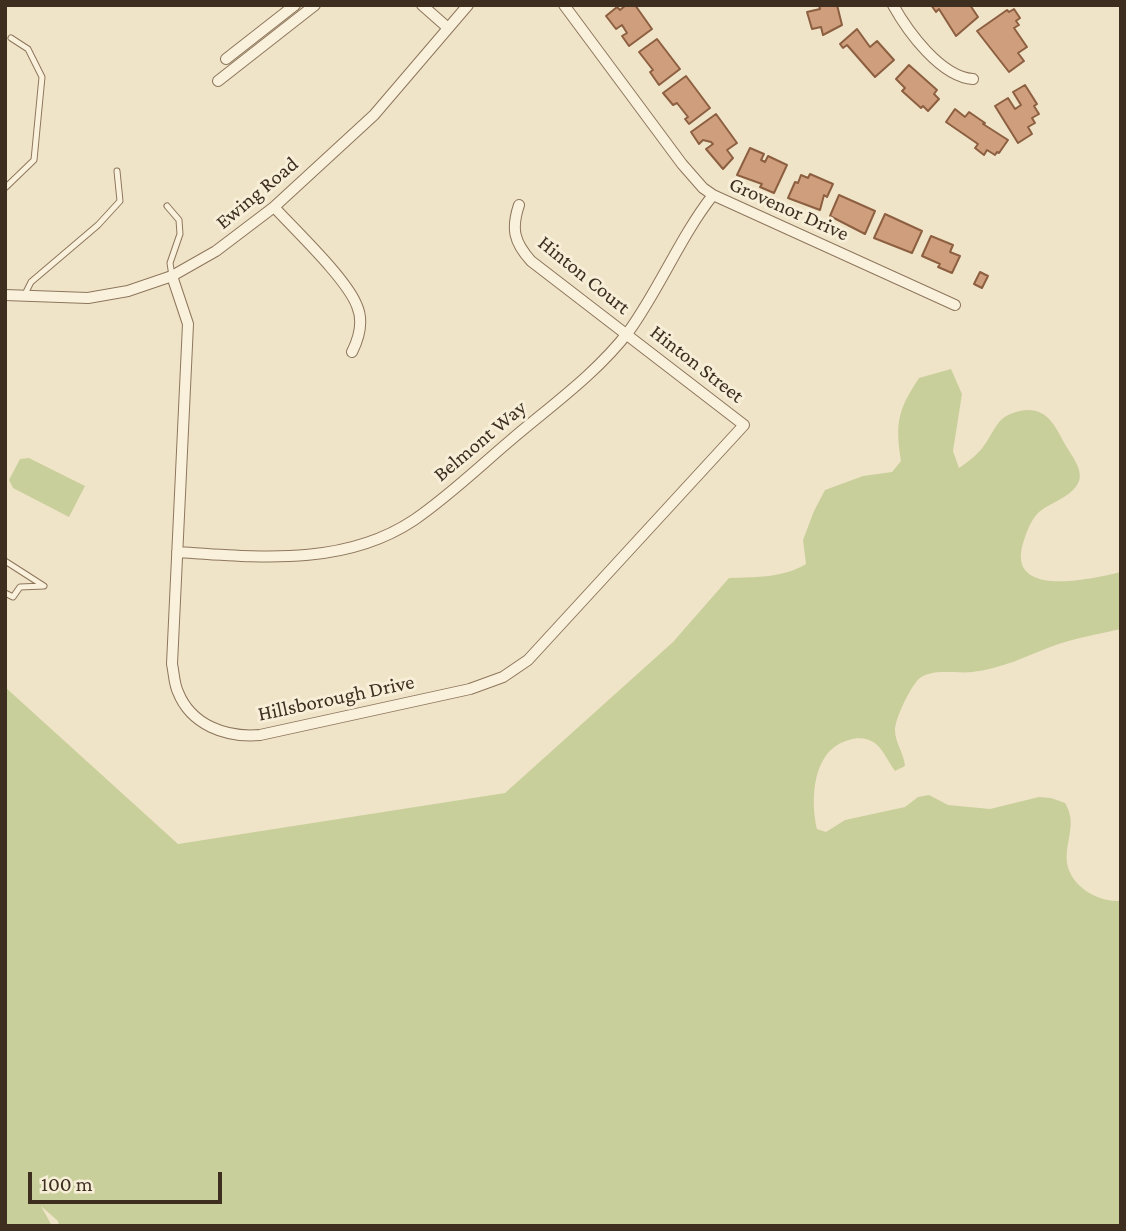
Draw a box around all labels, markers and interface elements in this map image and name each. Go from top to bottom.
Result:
street label: Ewing Road [211,151,303,235]
street label: Grovenor Drive [725,171,853,247]
street label: Hinton Court [533,230,635,320]
street label: Hinton Street [645,320,749,408]
street label: Belmont Way [428,395,532,487]
street label: Hillsborough Drive [255,669,417,727]
scale bar [32,1158,226,1202]
text: 100 m [41,1172,93,1196]

